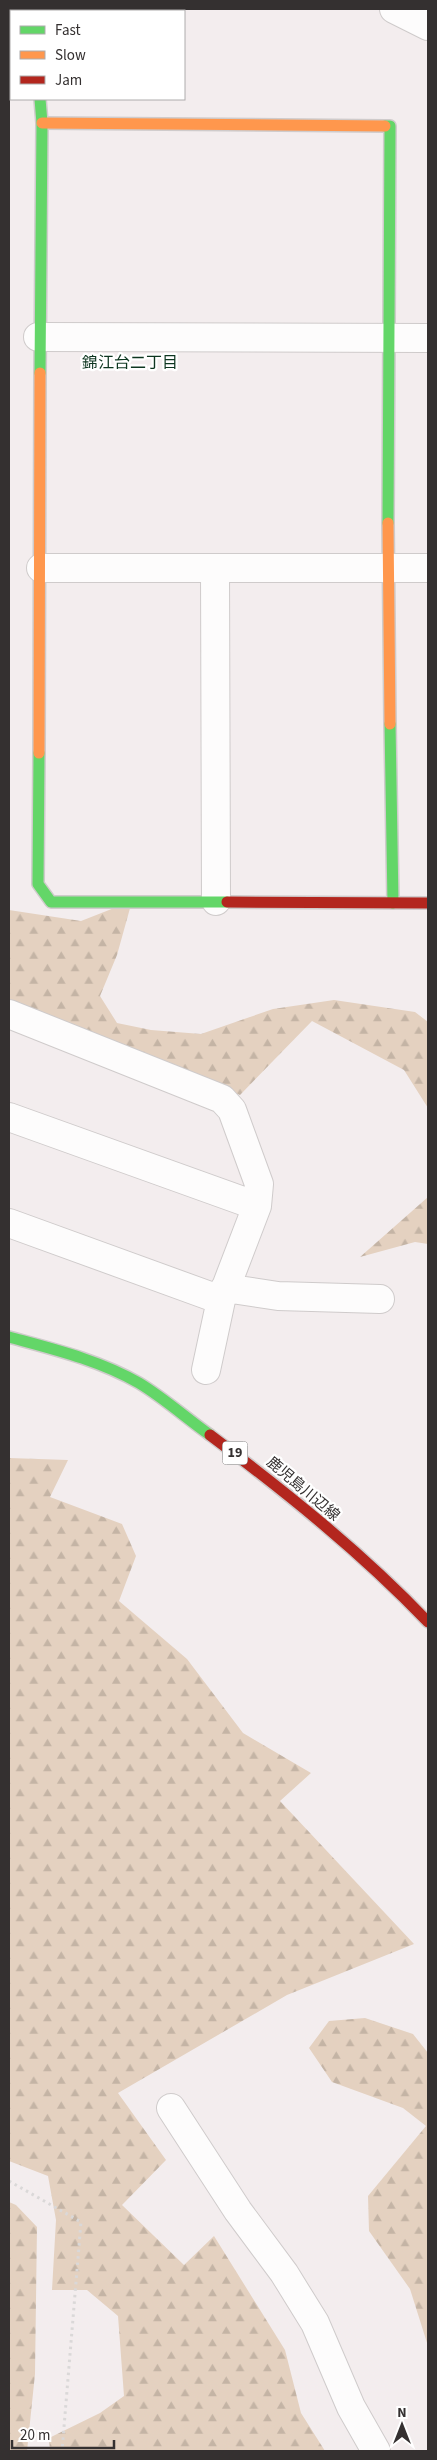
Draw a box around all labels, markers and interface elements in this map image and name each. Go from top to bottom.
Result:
legend [10,10,185,100]
text: Fast [55,20,81,41]
text: Slow [55,45,86,66]
text: Jam [55,70,82,91]
district label: 錦江台二丁目 [82,352,178,374]
road number: 19 [222,1442,248,1465]
street label: 鹿児島川辺線 [262,1452,344,1526]
north arrow [377,2400,427,2450]
text: N [397,2403,407,2423]
scale bar [12,2418,115,2450]
text: 20 m [20,2425,50,2446]

